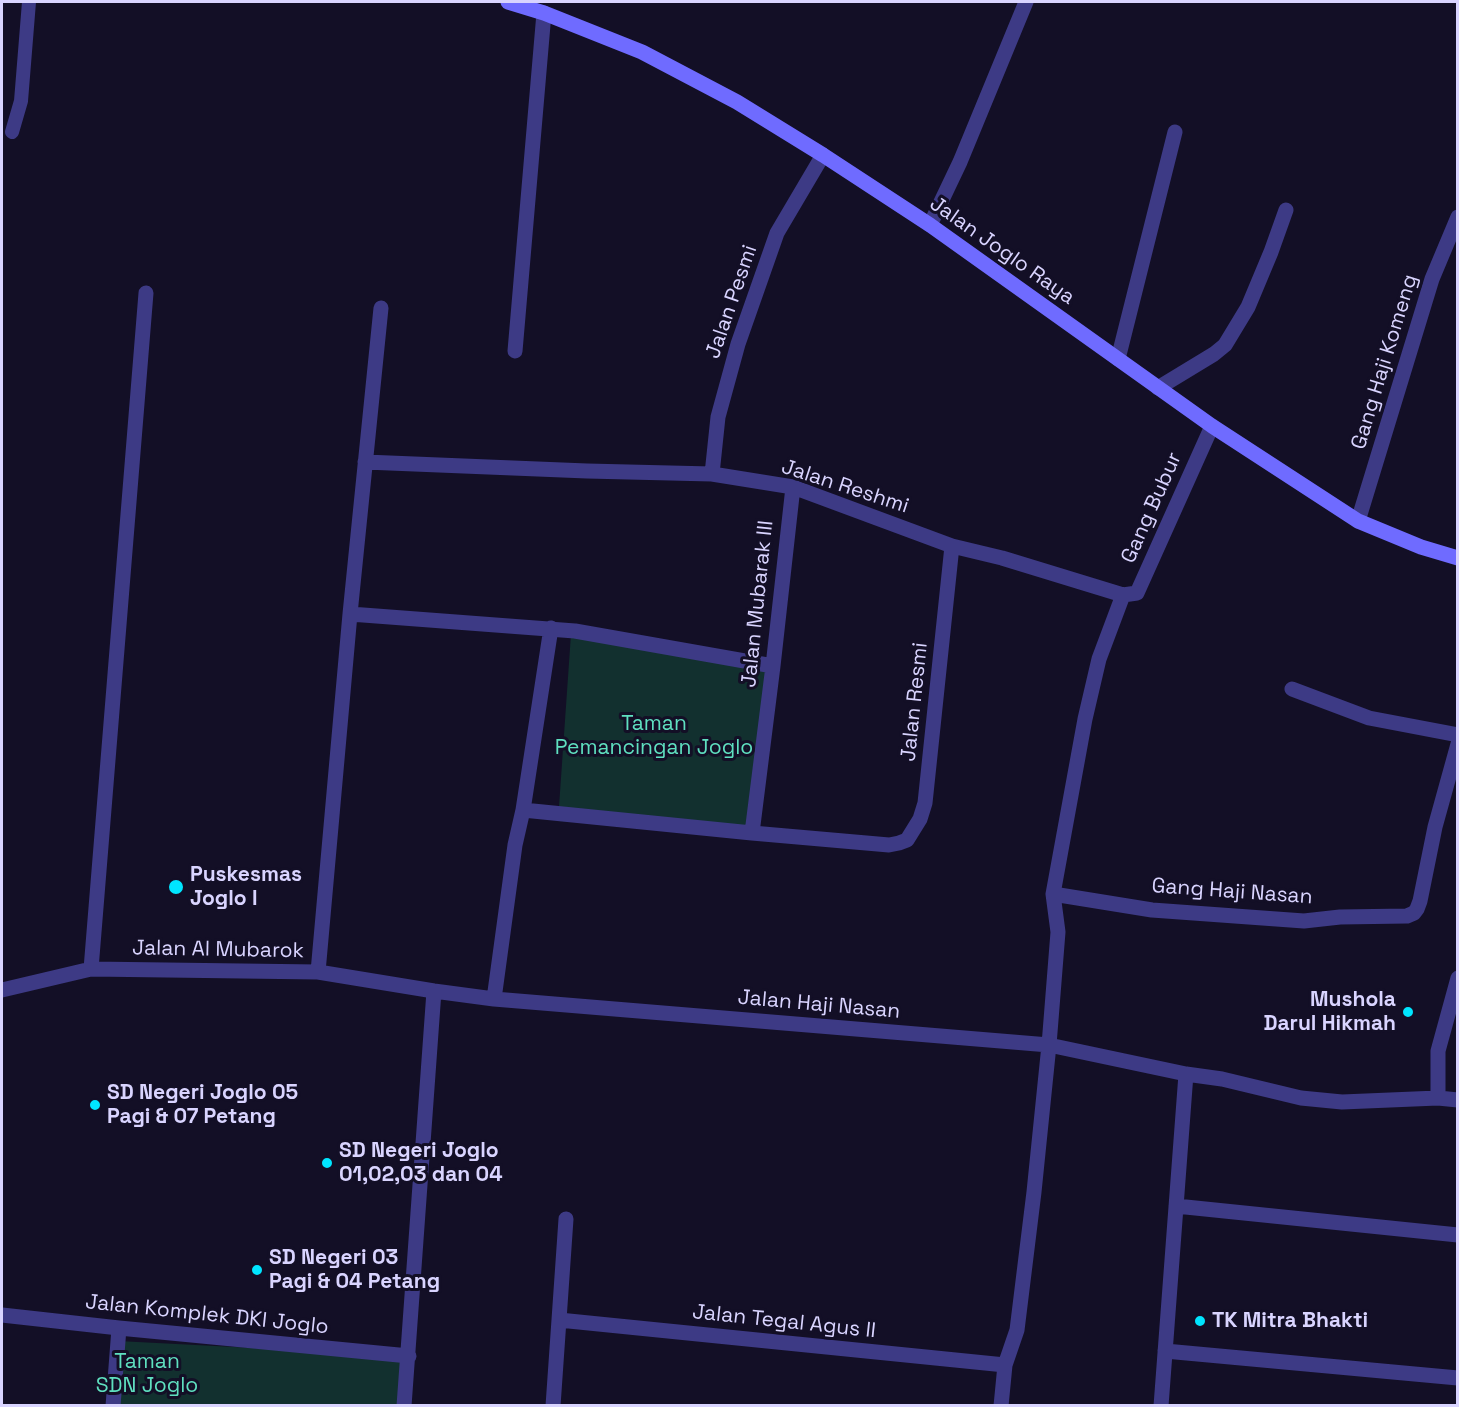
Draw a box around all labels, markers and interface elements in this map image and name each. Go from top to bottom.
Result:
street label: Jalan Joglo Raya [925,192,1079,310]
street label: Jalan Pesmi [701,242,763,362]
street label: Gang Haji Komeng [1346,272,1424,452]
street label: Gang Bubur [1116,449,1188,567]
street label: Jalan Reshmi [778,455,912,519]
street label: Jalan Mubarak III [737,519,779,689]
street label: Jalan Resmi [896,641,934,763]
park label: Taman Pemancingan Joglo [555,711,753,761]
place label: Puskesmas Joglo I [190,862,302,912]
street label: Gang Haji Nasan [1151,874,1313,910]
marker: Puskesmas Joglo I [167,878,185,896]
street label: Jalan Al Mubarok [132,936,304,964]
street label: Jalan Haji Nasan [737,985,901,1025]
place label: Mushola Darul Hikmah [1263,987,1396,1037]
marker: Mushola Darul Hikmah [1401,1005,1415,1019]
place label: SD Negeri Joglo 05 Pagi & 07 Petang [107,1080,298,1130]
marker: SD Negeri Joglo 05 Pagi & 07 Petang [88,1098,102,1112]
place label: SD Negeri Joglo 01,02,03 dan 04 [339,1138,503,1188]
marker: SD Negeri Joglo 01,02,03 dan 04 [320,1156,334,1170]
place label: SD Negeri 03 Pagi & 04 Petang [269,1245,440,1295]
marker: SD Negeri 03 Pagi & 04 Petang [250,1263,264,1277]
street label: Jalan Komplek DKI Joglo [84,1290,330,1340]
street label: Jalan Tegal Agus II [691,1300,877,1344]
place label: TK Mitra Bhakti [1212,1308,1368,1334]
marker: TK Mitra Bhakti [1193,1314,1207,1328]
park label: Taman SDN Joglo [96,1349,198,1399]

